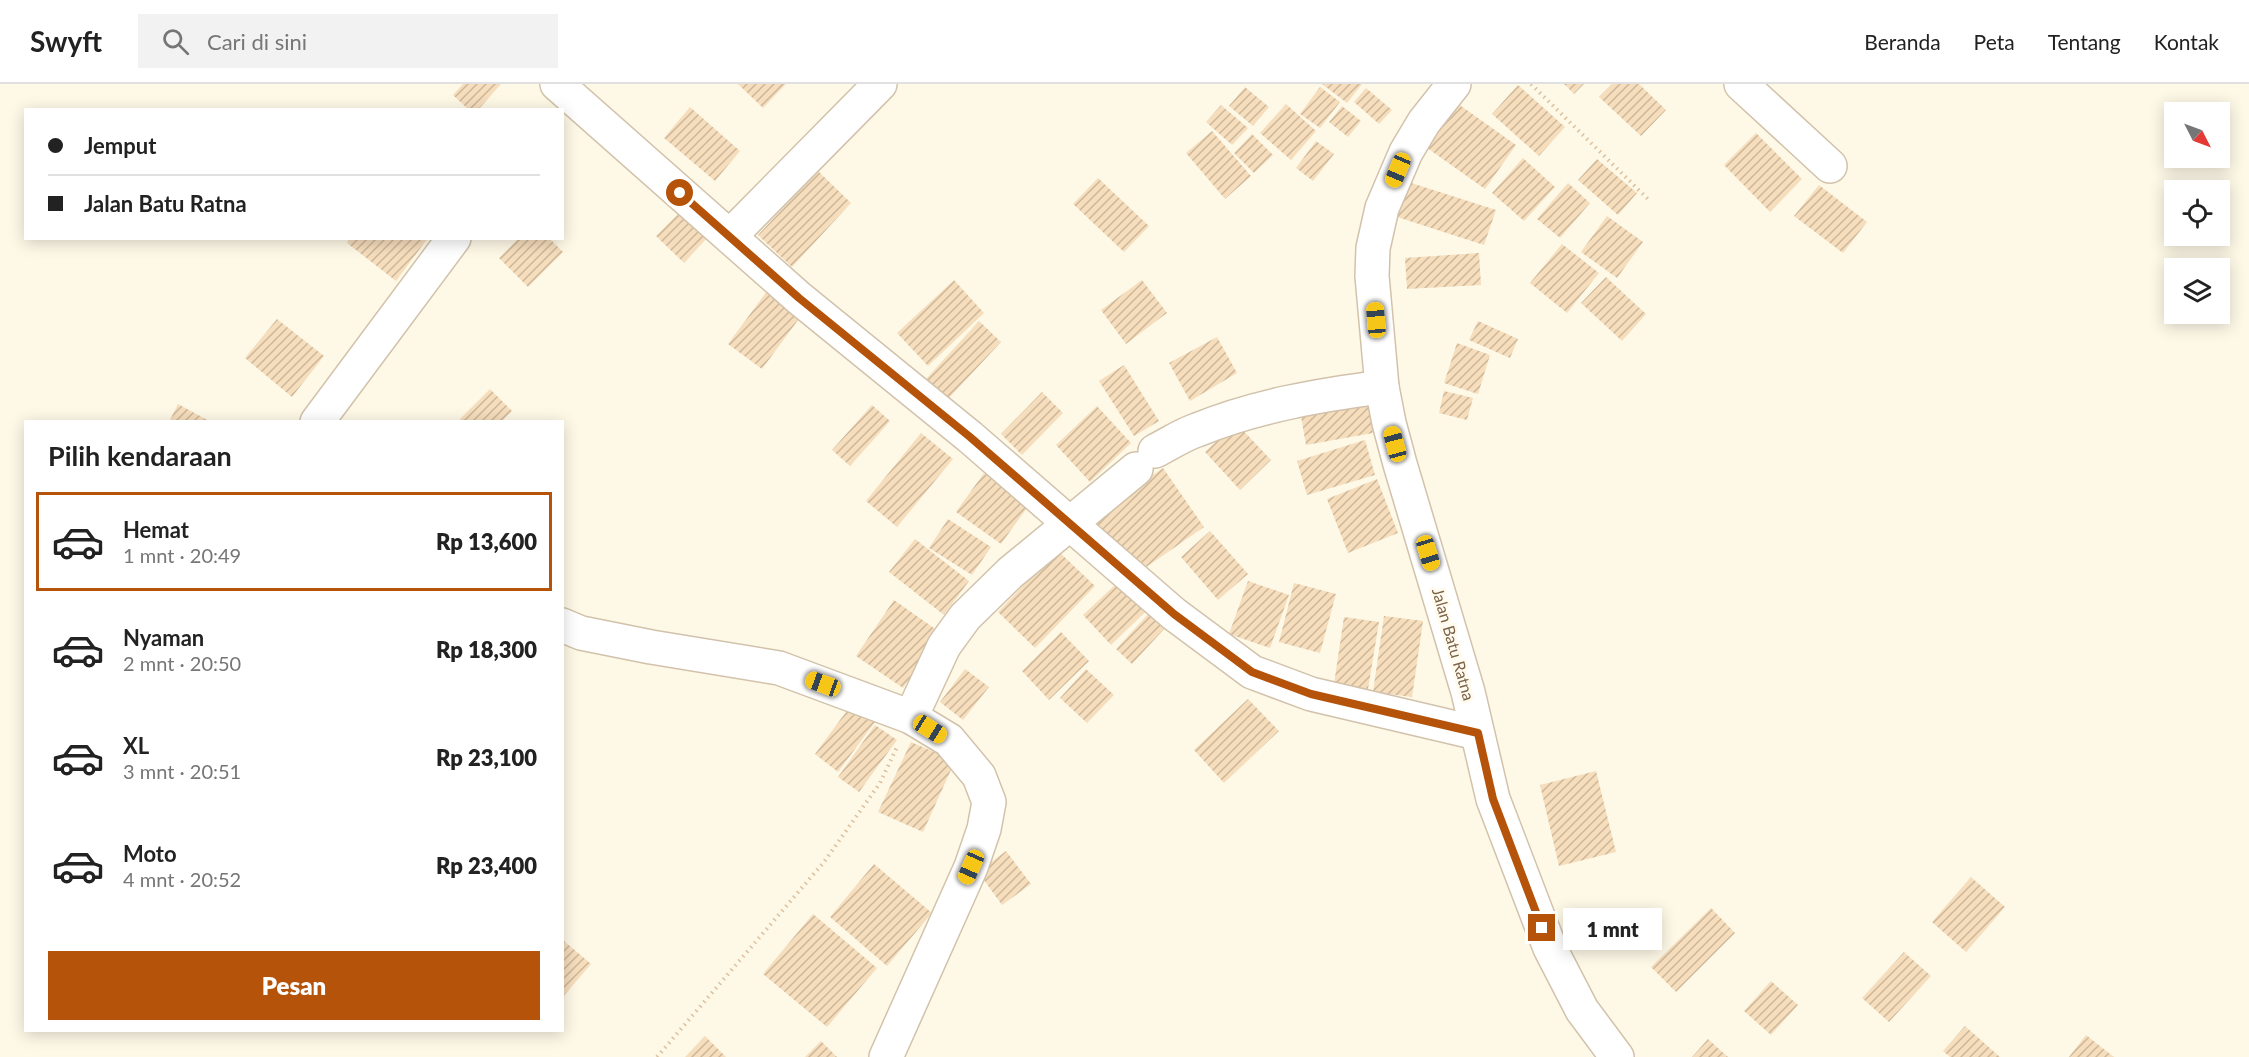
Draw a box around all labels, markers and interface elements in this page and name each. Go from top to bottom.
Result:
search box [138,14,558,68]
text: Swyft [30,24,102,58]
icon: search [159,25,192,58]
text: Cari di sini [207,28,307,55]
text: Beranda [1864,29,1941,54]
text: Peta [1974,29,2015,54]
text: Tentang [2048,29,2121,54]
text: Kontak [2154,29,2219,54]
north arrow [2164,102,2230,168]
map controls [2164,102,2230,324]
text: Jemput [84,132,156,159]
car [1383,150,1413,190]
route start [666,179,693,206]
button: locate [2164,180,2230,246]
text: Jalan Batu Ratna [84,190,247,217]
button: layers [2164,258,2230,324]
car [1365,301,1387,339]
car [1382,424,1408,464]
text: Pilih kendaraan [48,439,232,472]
icon: car [51,515,105,569]
text: Hemat [123,516,189,543]
text: Rp 13,600 [436,528,537,555]
car [1414,533,1442,573]
text: 1 mnt · 20:49 [123,543,241,567]
street label: Jalan Batu Ratna [1429,585,1479,703]
icon: car [51,623,105,677]
text: Nyaman [123,624,204,651]
text: Rp 18,300 [436,636,537,663]
text: 2 mnt · 20:50 [123,651,241,675]
car [803,669,843,699]
car [910,712,950,746]
icon: car [51,731,105,785]
text: XL [123,732,149,759]
text: Rp 23,100 [436,744,537,771]
text: 3 mnt · 20:51 [123,759,241,783]
icon: car [51,839,105,893]
text: Moto [123,840,177,867]
car [955,847,987,887]
text: Rp 23,400 [436,852,537,879]
text: 4 mnt · 20:52 [123,867,241,891]
callout: 1 mnt [1563,907,1662,949]
route end [1528,914,1555,941]
text: 1 mnt [1586,917,1639,941]
button: Pesan [48,951,540,1020]

